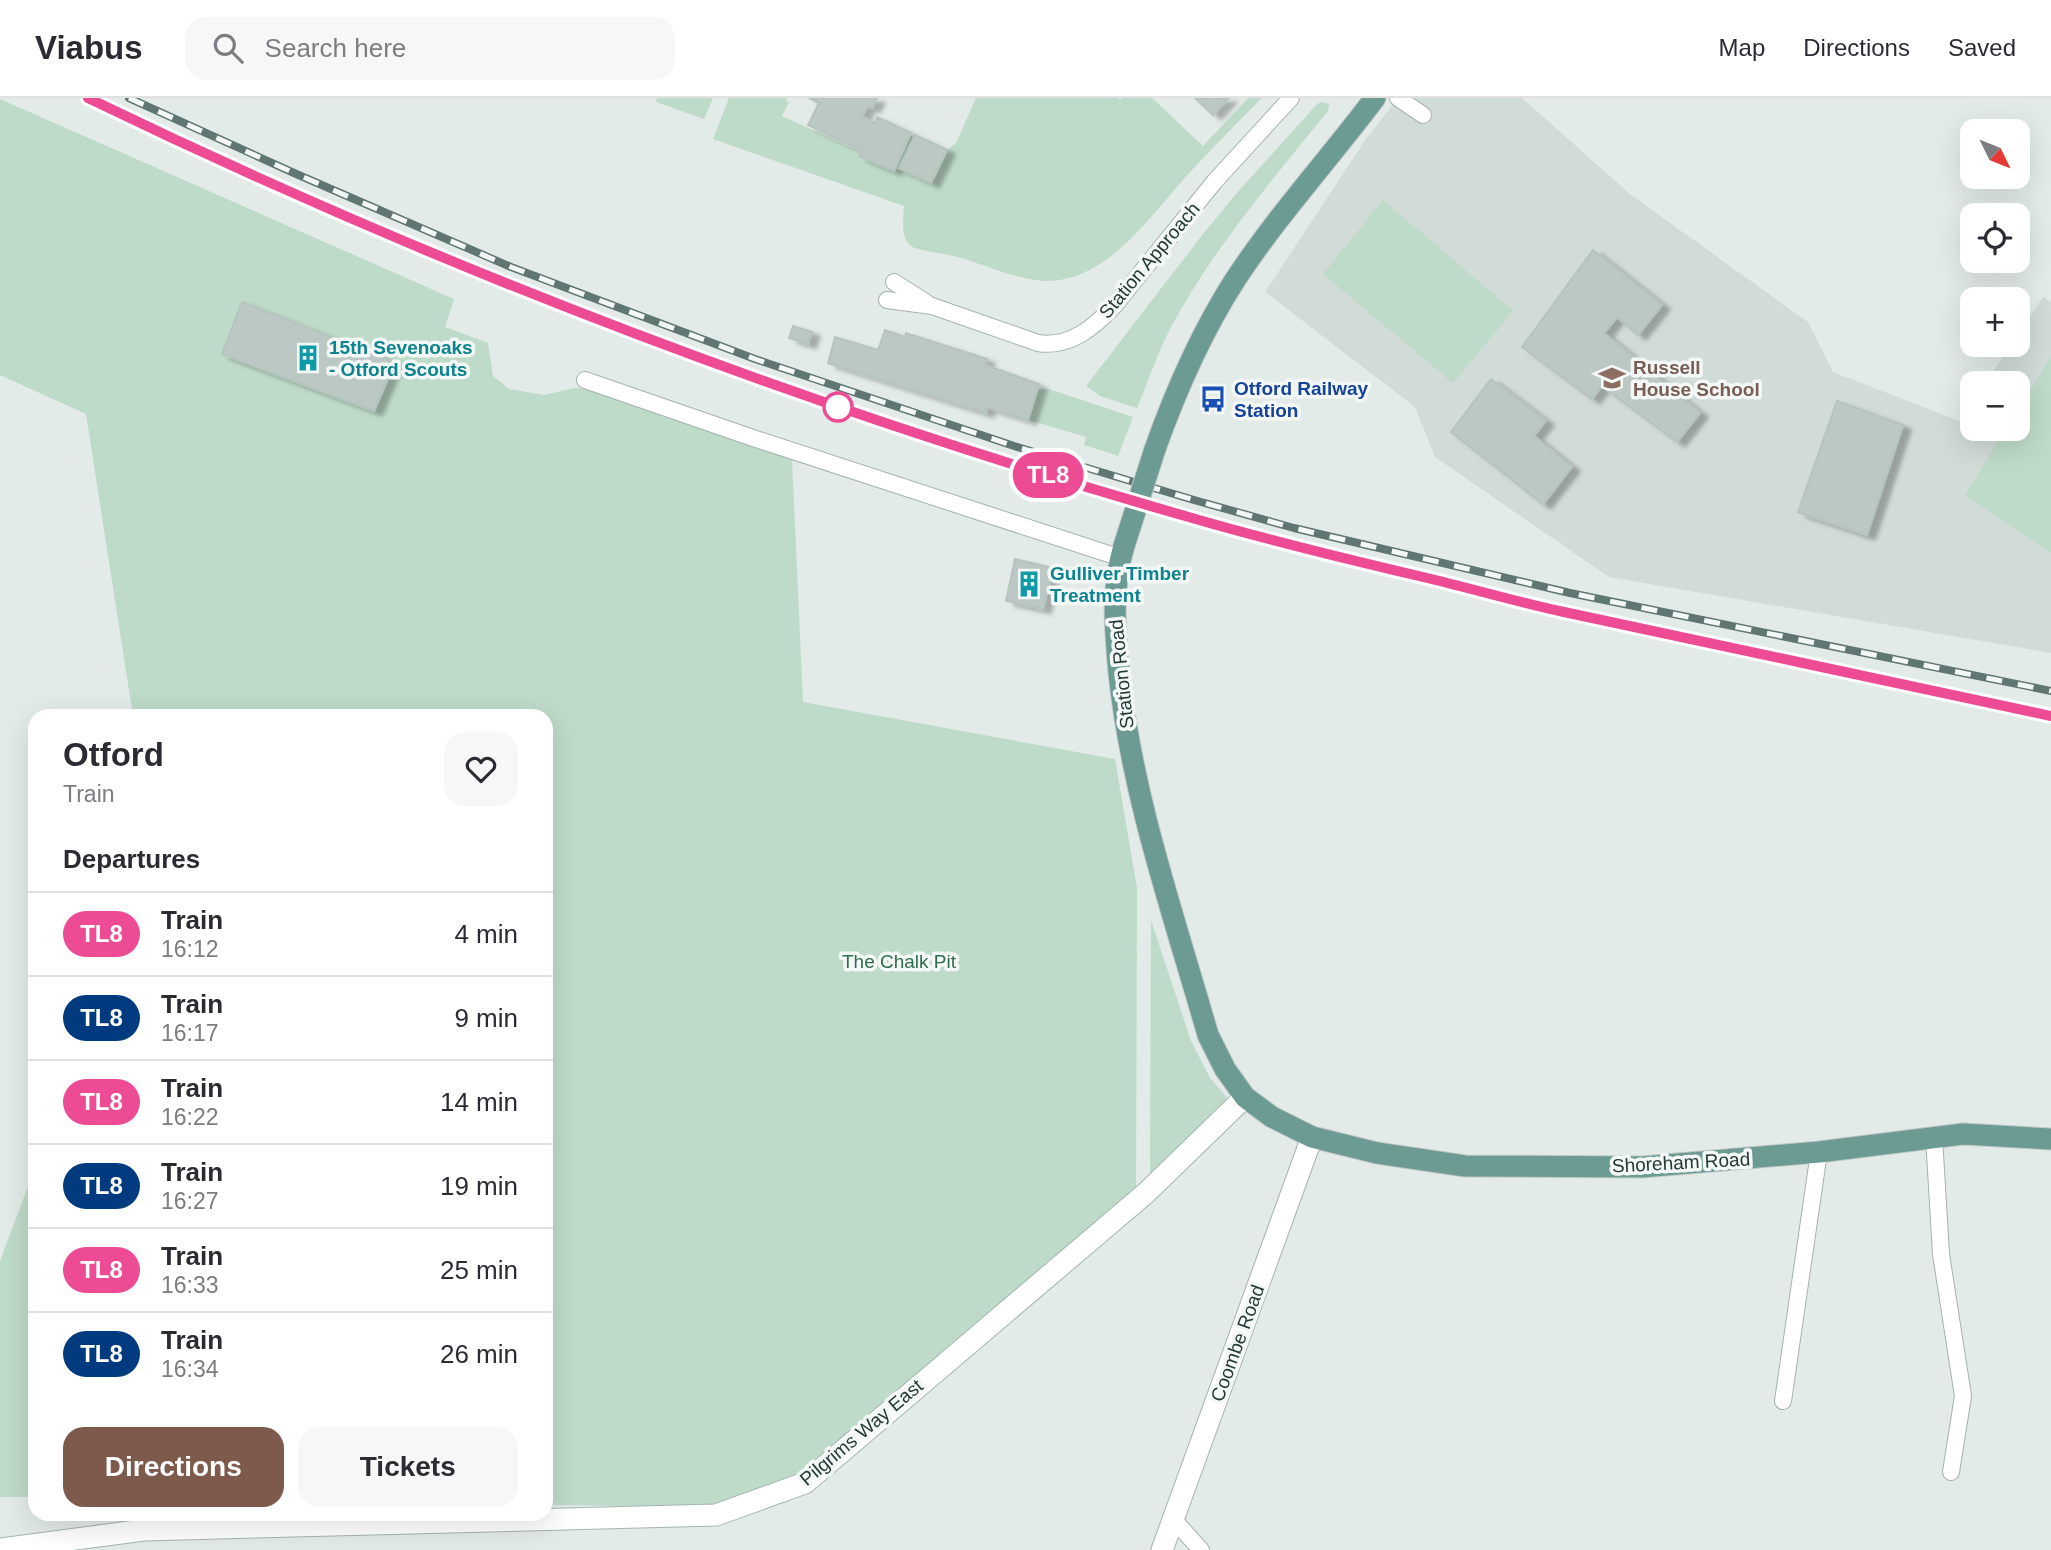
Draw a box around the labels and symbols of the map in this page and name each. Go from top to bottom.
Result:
north arrow [1960,119,2030,189]
street label: Station Approach [1095,198,1204,323]
place label: 15th Sevenoaks - Otford Scouts [329,337,473,380]
building icon: 15th Sevenoaks - Otford Scouts [293,343,323,373]
place label: Russell House School [1633,357,1760,400]
school or university icon: Russell House School [1597,363,1627,393]
place label: Otford Railway Station [1234,378,1369,421]
bus stop icon: Otford Railway Station [1198,384,1228,414]
unlabelled marker [823,392,853,422]
line badge: TL8 [1008,452,1088,498]
place label: Gulliver Timber Treatment [1050,563,1190,606]
building icon: Gulliver Timber Treatment [1014,569,1044,599]
street label: Station Road [1105,618,1138,730]
park label: The Chalk Pit [842,951,957,972]
street label: Shoreham Road [1611,1148,1751,1177]
street label: Coombe Road [1207,1282,1268,1404]
street label: Pilgrims Way East [796,1375,927,1490]

